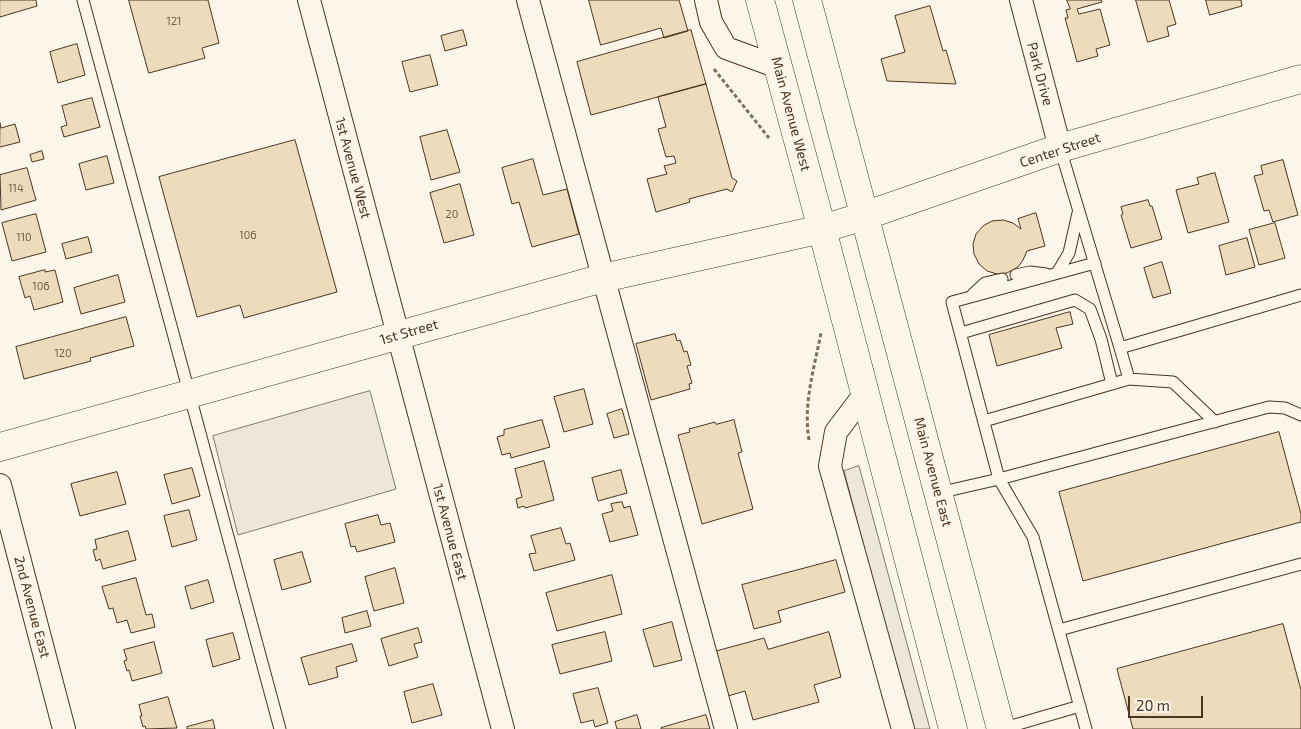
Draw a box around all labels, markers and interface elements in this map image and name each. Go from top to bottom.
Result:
house number: 121 [167,14,181,28]
street label: Park Drive [1023,40,1057,108]
street label: Main Avenue West [768,55,814,173]
street label: 1st Avenue West [331,116,375,220]
street label: Center Street [1017,129,1103,171]
house number: 114 [8,181,24,195]
house number: 20 [446,207,458,221]
house number: 106 [239,228,257,242]
house number: 110 [16,230,32,244]
house number: 106 [32,279,50,293]
street label: 1st Street [378,316,440,348]
house number: 120 [54,346,72,360]
street label: Main Avenue East [910,415,956,529]
street label: 1st Avenue East [429,482,471,582]
street label: 2nd Avenue East [10,554,54,660]
scale bar [1131,686,1206,718]
text: 20 m [1136,696,1170,714]

